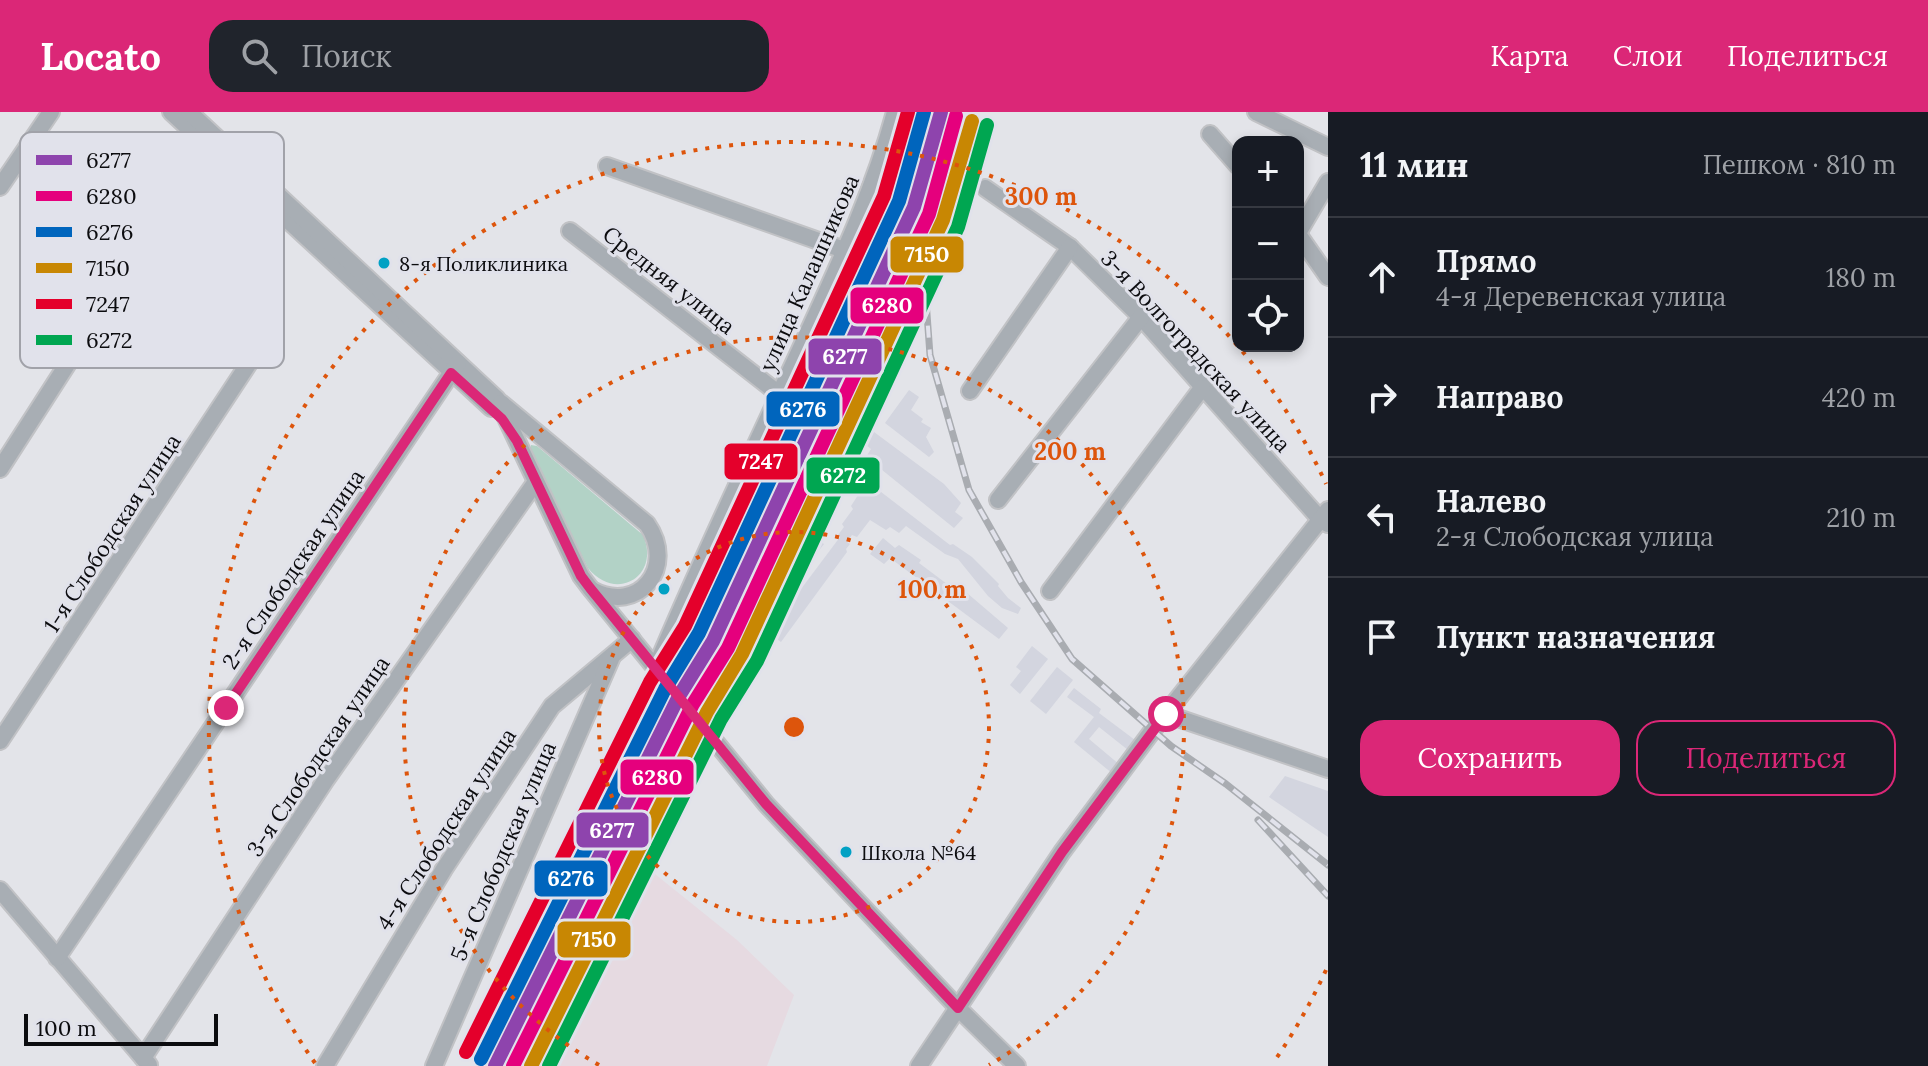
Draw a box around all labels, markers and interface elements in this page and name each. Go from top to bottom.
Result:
search box [209,20,769,92]
text: Locato [40,32,161,80]
icon: search [237,34,281,78]
text: Поиск [301,37,392,75]
text: Карта [1490,38,1569,74]
text: Слои [1613,38,1683,74]
text: Поделиться [1727,38,1888,74]
legend [20,132,284,368]
map controls [1232,136,1304,352]
button: + [1232,136,1304,208]
text: 11 мин [1360,143,1469,186]
text: 6277 [86,146,131,174]
text: Пешком · 810 m [1702,148,1896,181]
street label: улица Калашникова [753,170,865,376]
text: 300 m [1005,181,1077,212]
text: 6280 [86,182,137,210]
button: − [1232,208,1304,280]
text: 6276 [86,218,133,246]
street label: Средняя улица [597,220,741,340]
line badge: 7150 [889,235,965,274]
text: 7150 [904,240,950,268]
text: Прямо [1436,242,1537,280]
street label: 3-я Волгоградская улица [1095,244,1297,458]
place label: 8-я Поликлиника [399,251,568,276]
text: 7150 [86,254,130,282]
marker: 8-я Поликлиника [376,255,392,271]
icon: ahead [1360,255,1404,299]
text: 180 m [1826,261,1896,294]
button: locate [1232,280,1304,352]
text: 4-я Деревенская улица [1436,280,1726,313]
line badge: 6280 [849,286,925,325]
text: 7247 [86,290,130,318]
text: 6280 [862,291,912,319]
text: 6272 [86,326,133,354]
line badge: 6277 [807,337,883,376]
text: 6277 [822,342,868,370]
icon: right [1360,375,1404,419]
text: Направо [1436,378,1564,416]
text: 420 m [1822,381,1896,414]
line badge: 6276 [765,390,841,428]
text: 6276 [779,395,827,423]
street label: 1-я Слободская улица [37,428,187,638]
text: 200 m [1034,436,1106,467]
line badge: 7247 [723,442,799,481]
text: 7247 [739,447,783,475]
line badge: 6272 [805,456,881,495]
text: 6272 [820,461,866,489]
street label: 2-я Слободская улица [216,464,370,674]
text: Налево [1436,482,1546,520]
icon: left [1360,495,1404,539]
text: 210 m [1826,501,1896,534]
text: 2-я Слободская улица [1436,520,1714,553]
text: 100 m [898,574,966,605]
unlabelled marker [656,581,672,597]
icon: arrive [1360,615,1404,659]
text: Пункт назначения [1436,618,1715,656]
street label: 3-я Слободская улица [240,650,396,862]
route end [208,690,244,726]
route start [1148,696,1184,732]
centre of rings [780,713,808,741]
button: Сохранить [1360,720,1620,796]
button: Поделиться [1636,720,1896,796]
street label: 4-я Слободская улица [370,723,522,935]
street label: 5-я Слободская улица [444,737,562,965]
line badge: 6280 [619,758,695,796]
text: 6280 [632,763,682,791]
line badge: 6277 [575,811,650,849]
text: 6277 [589,816,635,844]
place label: Школа №64 [861,840,976,865]
marker: Школа №64 [838,844,854,860]
line badge: 6276 [533,859,609,898]
text: 6276 [547,864,595,892]
line badge: 7150 [556,920,632,959]
text: 7150 [571,925,617,953]
scale bar [24,1010,218,1046]
text: 100 m [36,1014,97,1042]

